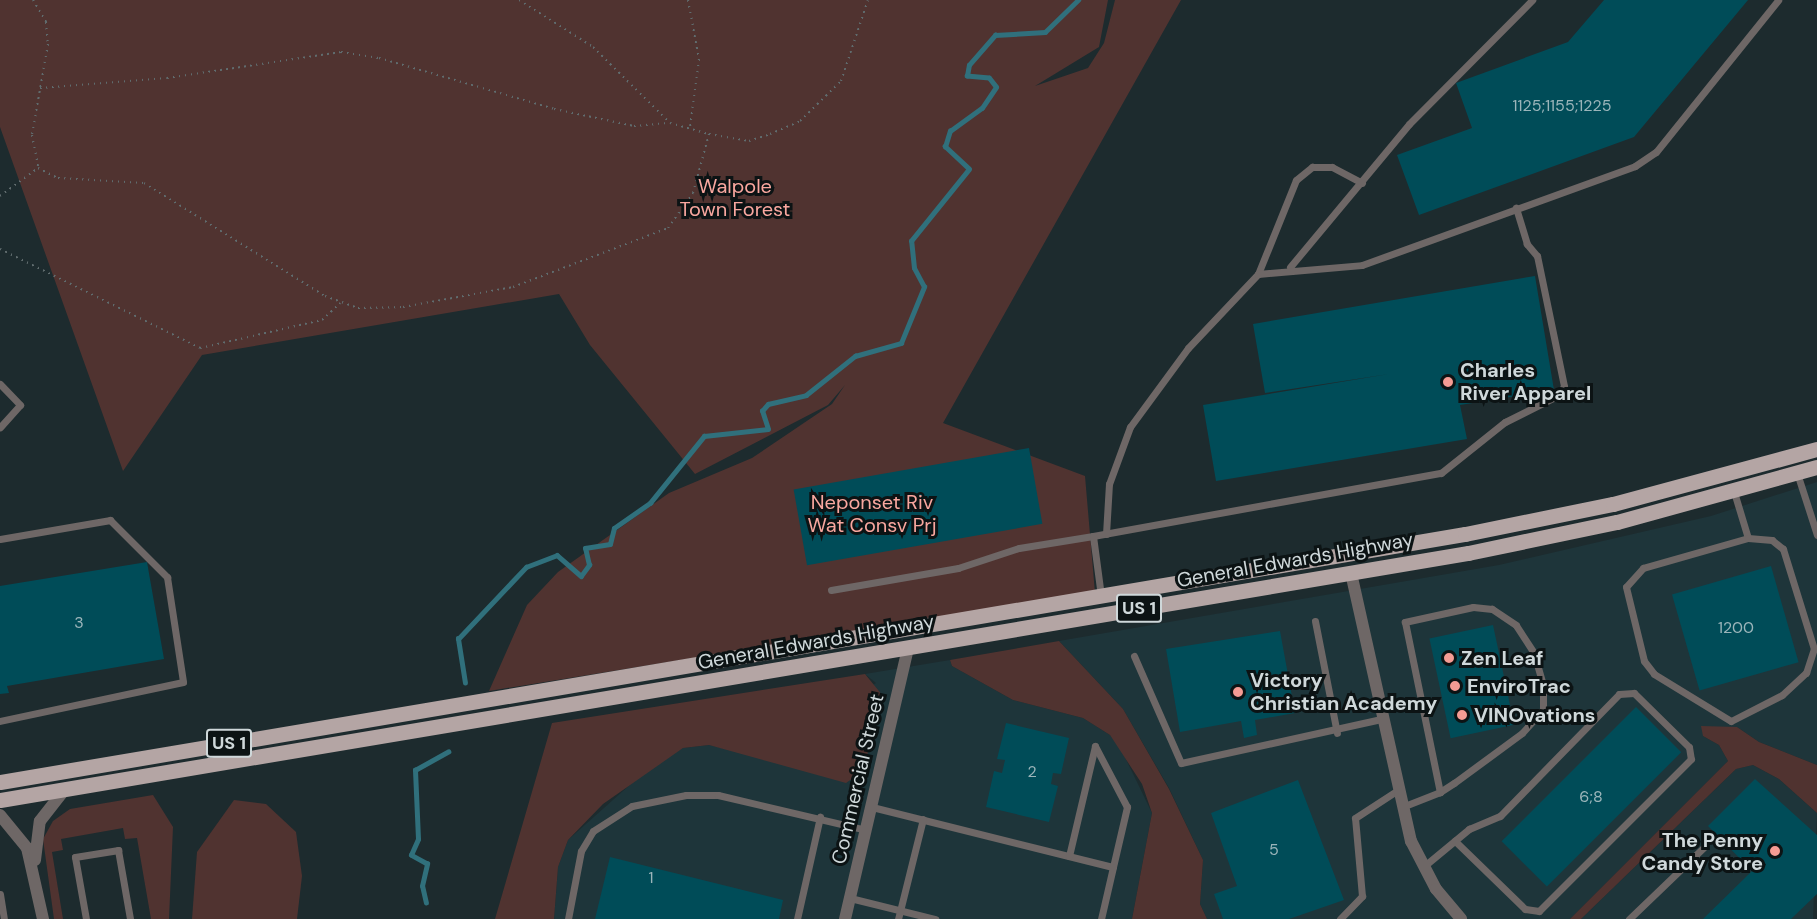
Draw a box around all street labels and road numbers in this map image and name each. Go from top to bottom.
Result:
street label: General Edwards Highway [1175,527,1415,593]
road number: US 1 [1115,593,1163,623]
street label: General Edwards Highway [696,609,936,675]
street label: Commercial Street [827,692,889,866]
road number: US 1 [205,728,253,758]

